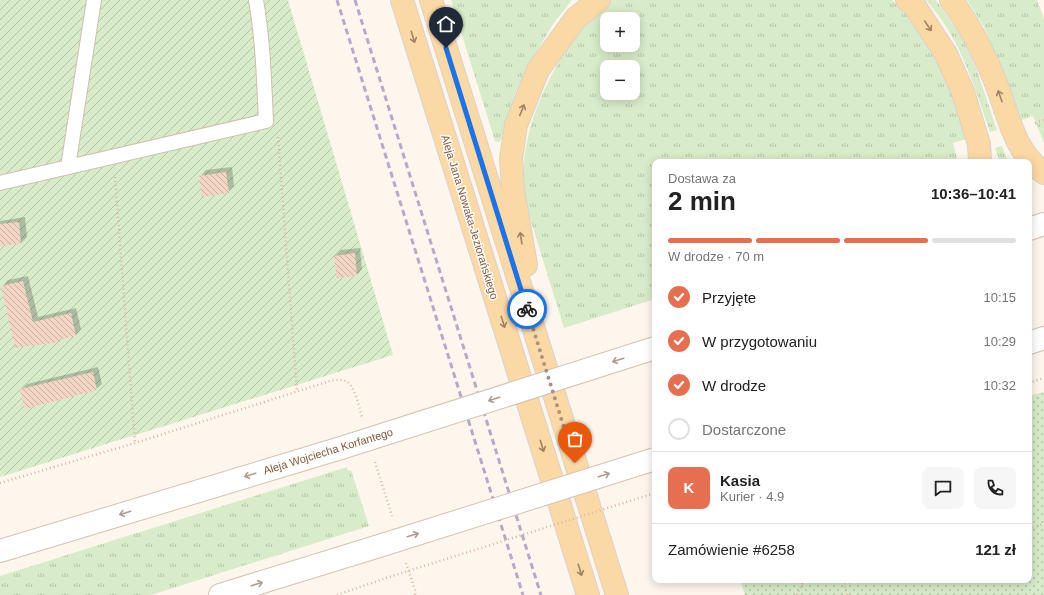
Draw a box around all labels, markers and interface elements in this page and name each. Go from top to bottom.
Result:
pin [429,7.0,463,48]
map controls [600,12,640,100]
button: + [600,12,640,52]
icon: home [435,13,457,35]
one-way arrow [924,20,932,32]
one-way arrow [410,31,418,43]
button: − [600,60,640,100]
one-way arrow [996,91,1004,103]
one-way arrow [519,104,527,116]
street label: Aleja Jana Nowaka-Jeziorańskiego [439,133,501,301]
text: Dostawa za [668,171,736,186]
text: 10:36–10:41 [931,185,1016,202]
text: 2 min [668,186,736,216]
one-way arrow [517,231,525,244]
text: W drodze · 70 m [668,249,764,264]
icon: check [668,286,690,308]
courier [507,289,547,329]
text: Przyjęte [702,289,756,306]
text: 10:15 [983,290,1016,305]
icon: bike [516,298,538,320]
one-way arrow [500,315,507,328]
icon: check [668,330,690,352]
text: W przygotowaniu [702,333,817,350]
text: 10:29 [983,334,1016,349]
one-way arrow [611,357,624,364]
icon: check [668,374,690,396]
text: W drodze [702,377,766,394]
text: 10:32 [983,378,1016,393]
one-way arrow [488,396,501,403]
text: Dostarczone [702,421,786,438]
pin [558,422,592,463]
street label: Aleja Wojciecha Korfantego [262,426,394,476]
icon: bag [564,428,586,450]
one-way arrow [538,439,546,451]
button: chat [922,467,964,509]
button: phone [974,467,1016,509]
one-way arrow [597,471,610,478]
one-way arrow [244,472,257,479]
text: Kasia [720,472,760,489]
text: K [684,479,694,496]
text: Kurier · 4.9 [720,489,784,504]
one-way arrow [119,510,132,517]
one-way arrow [407,531,419,539]
text: Zamówienie #6258 [668,541,795,558]
text: 121 zł [975,541,1016,558]
one-way arrow [577,563,585,575]
one-way arrow [251,580,264,587]

